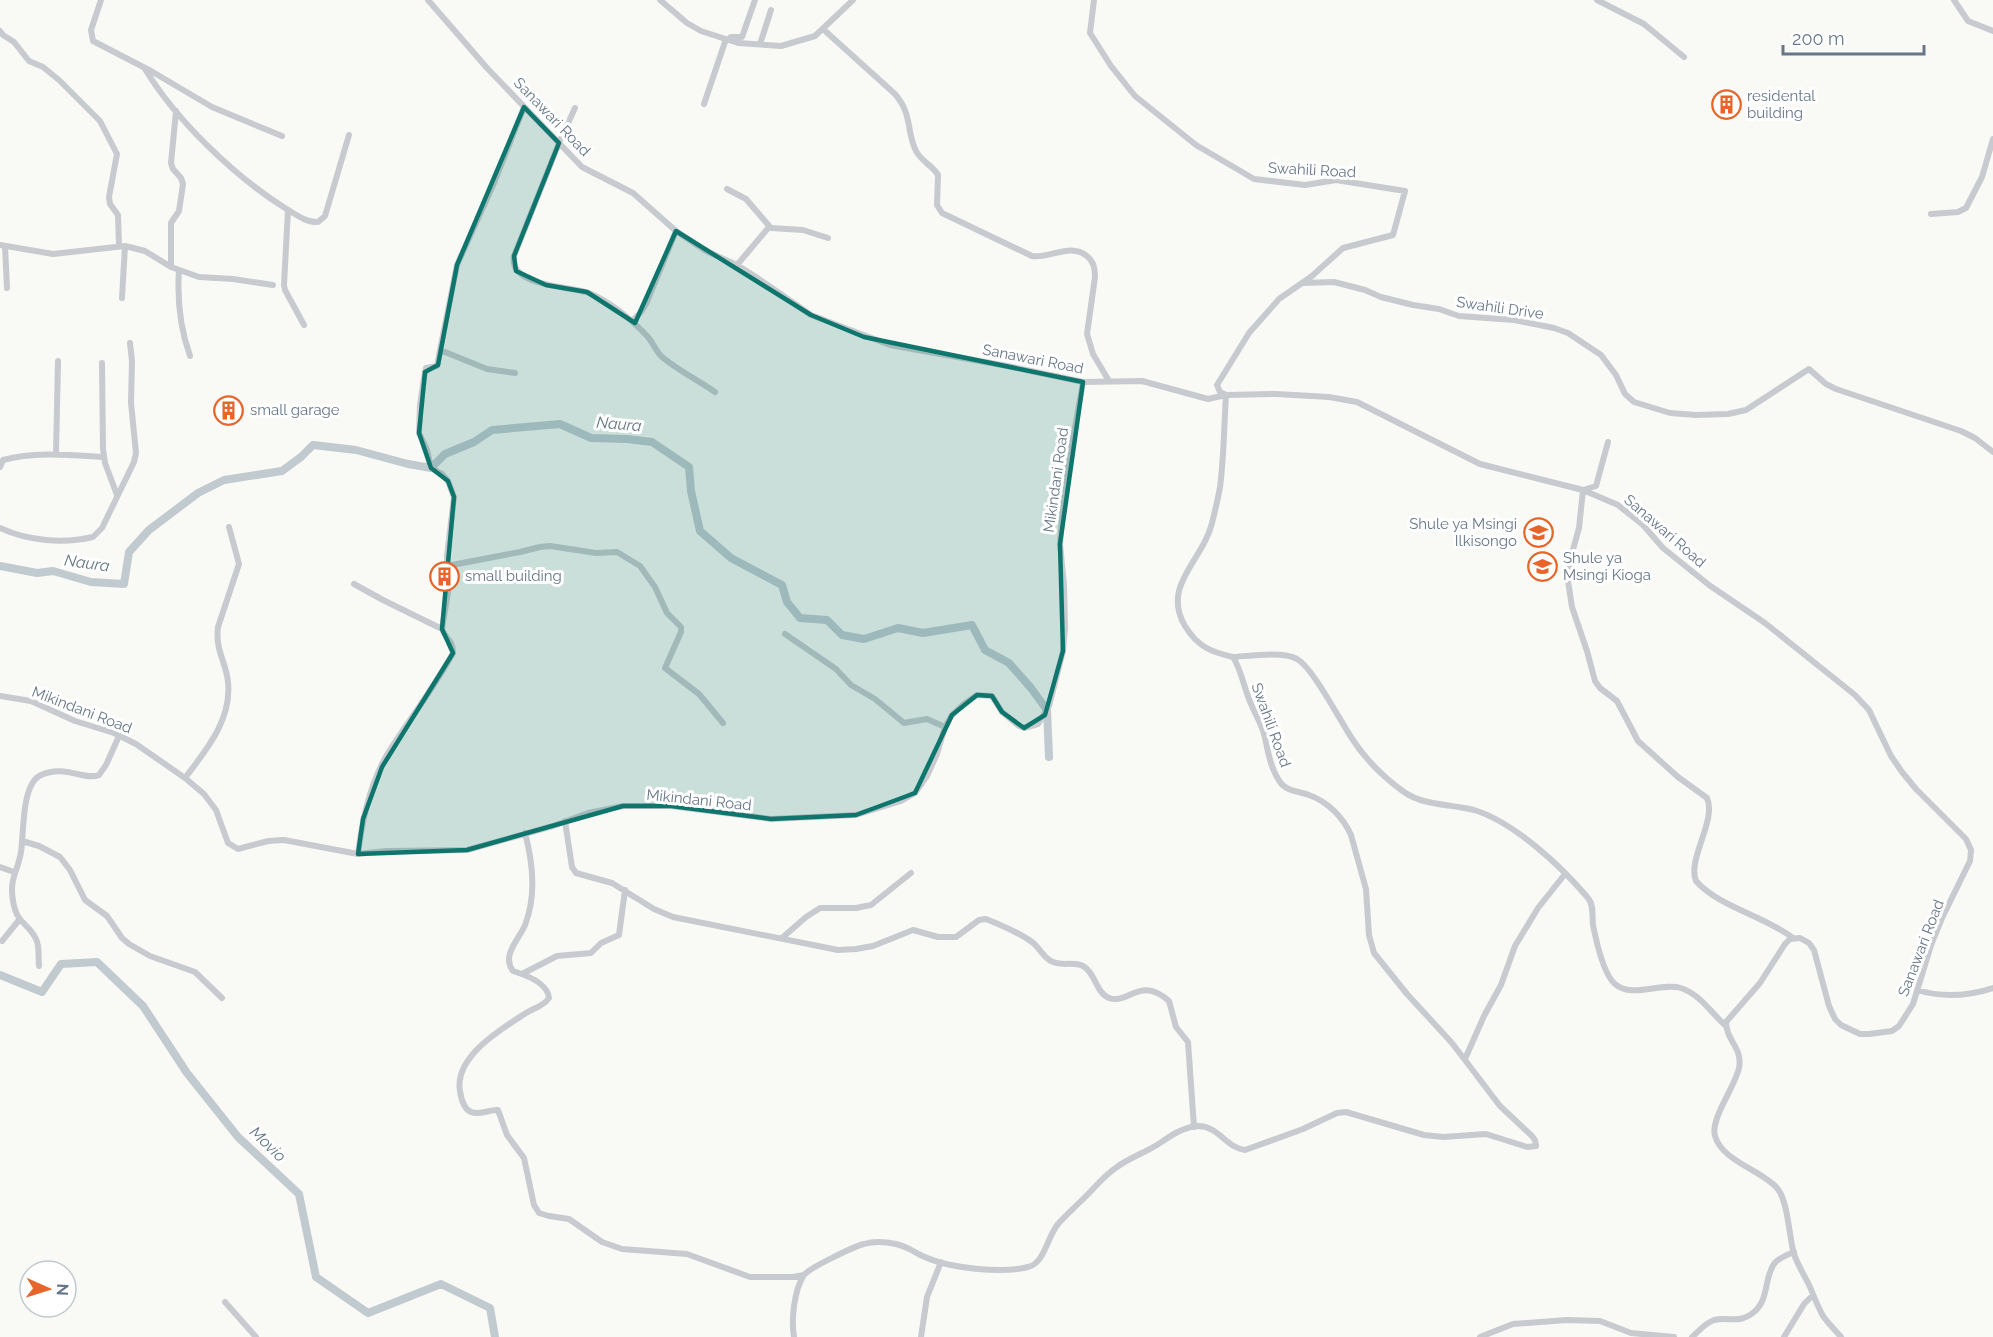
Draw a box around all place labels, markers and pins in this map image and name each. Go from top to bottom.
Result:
place label: residental building [1747,87,1816,122]
building icon: residental building [1710,89,1742,121]
building icon: small garage [213,394,245,426]
place label: small garage [250,401,340,419]
place label: Shule ya Msingi Ilkisongo [1409,515,1517,550]
school or university icon: Shule ya Msingi Ilkisongo [1522,517,1554,549]
place label: Shule ya Msingi Kioga [1563,549,1651,584]
school or university icon: Shule ya Msingi Kioga [1526,551,1558,583]
building icon: small building [428,560,460,592]
place label: small building [465,567,562,585]

